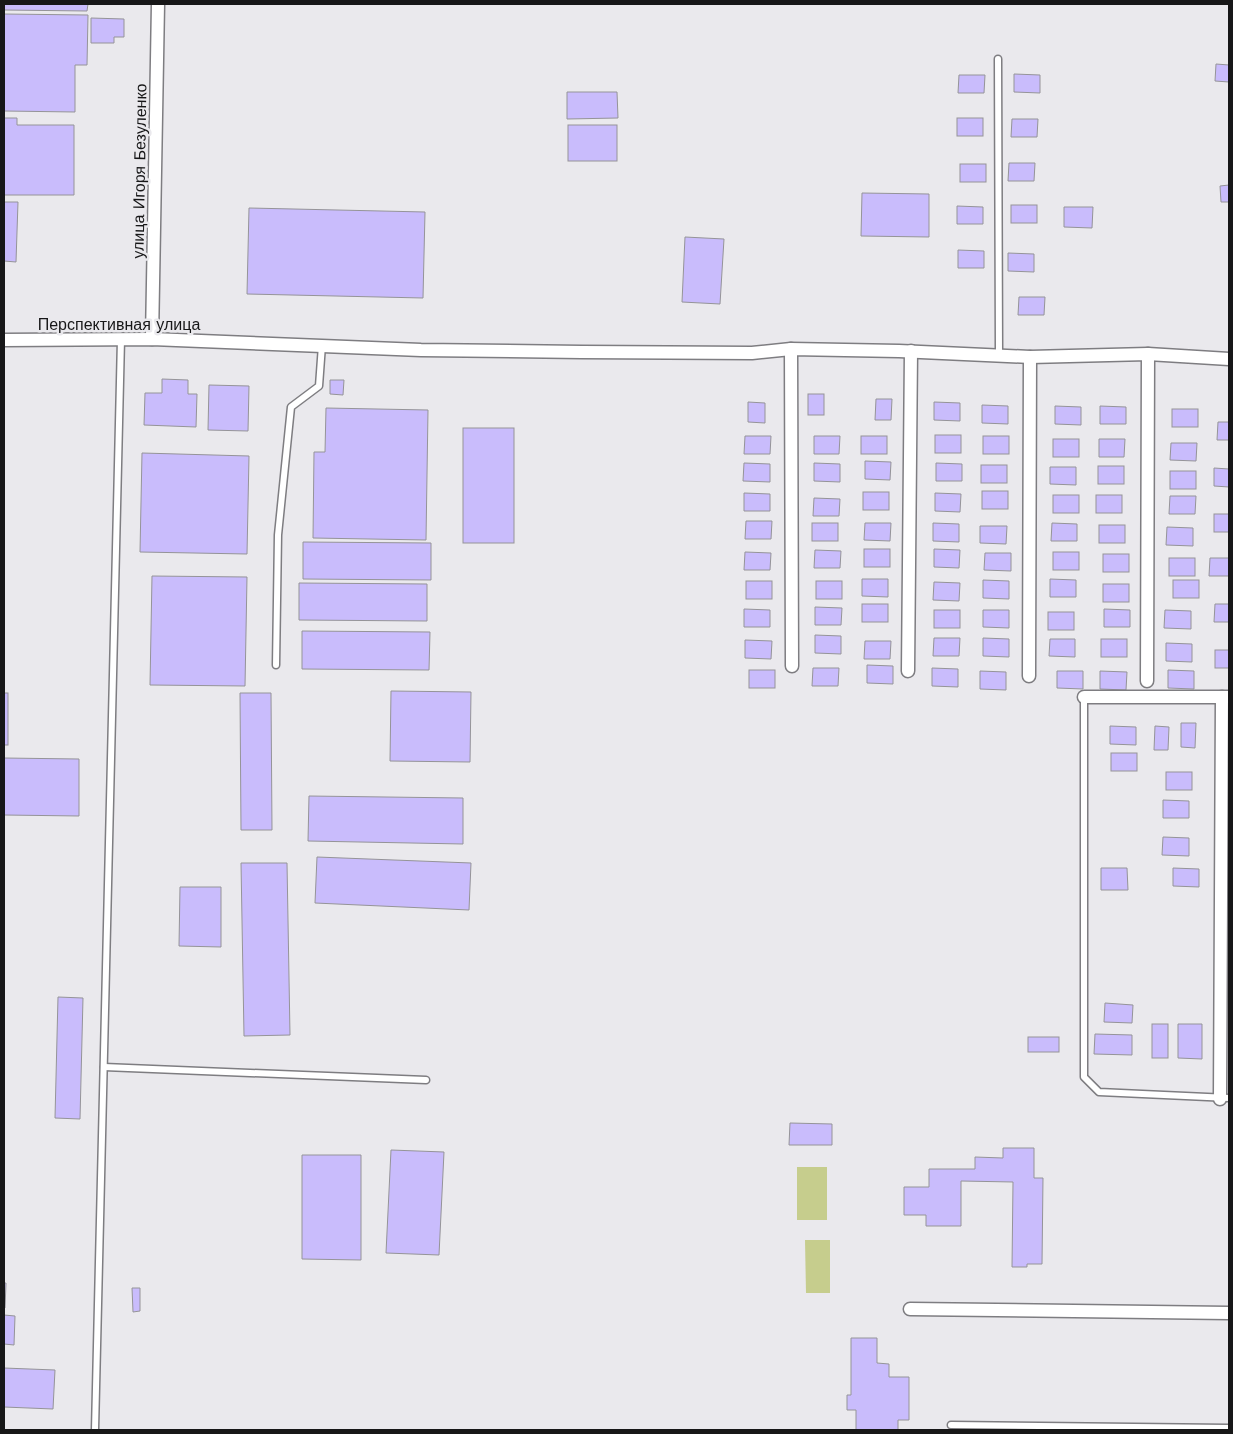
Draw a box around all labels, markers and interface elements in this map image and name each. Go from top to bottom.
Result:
street label: улица Игоря Безуленко [128,83,151,259]
street label: Перспективная улица [38,315,200,334]

